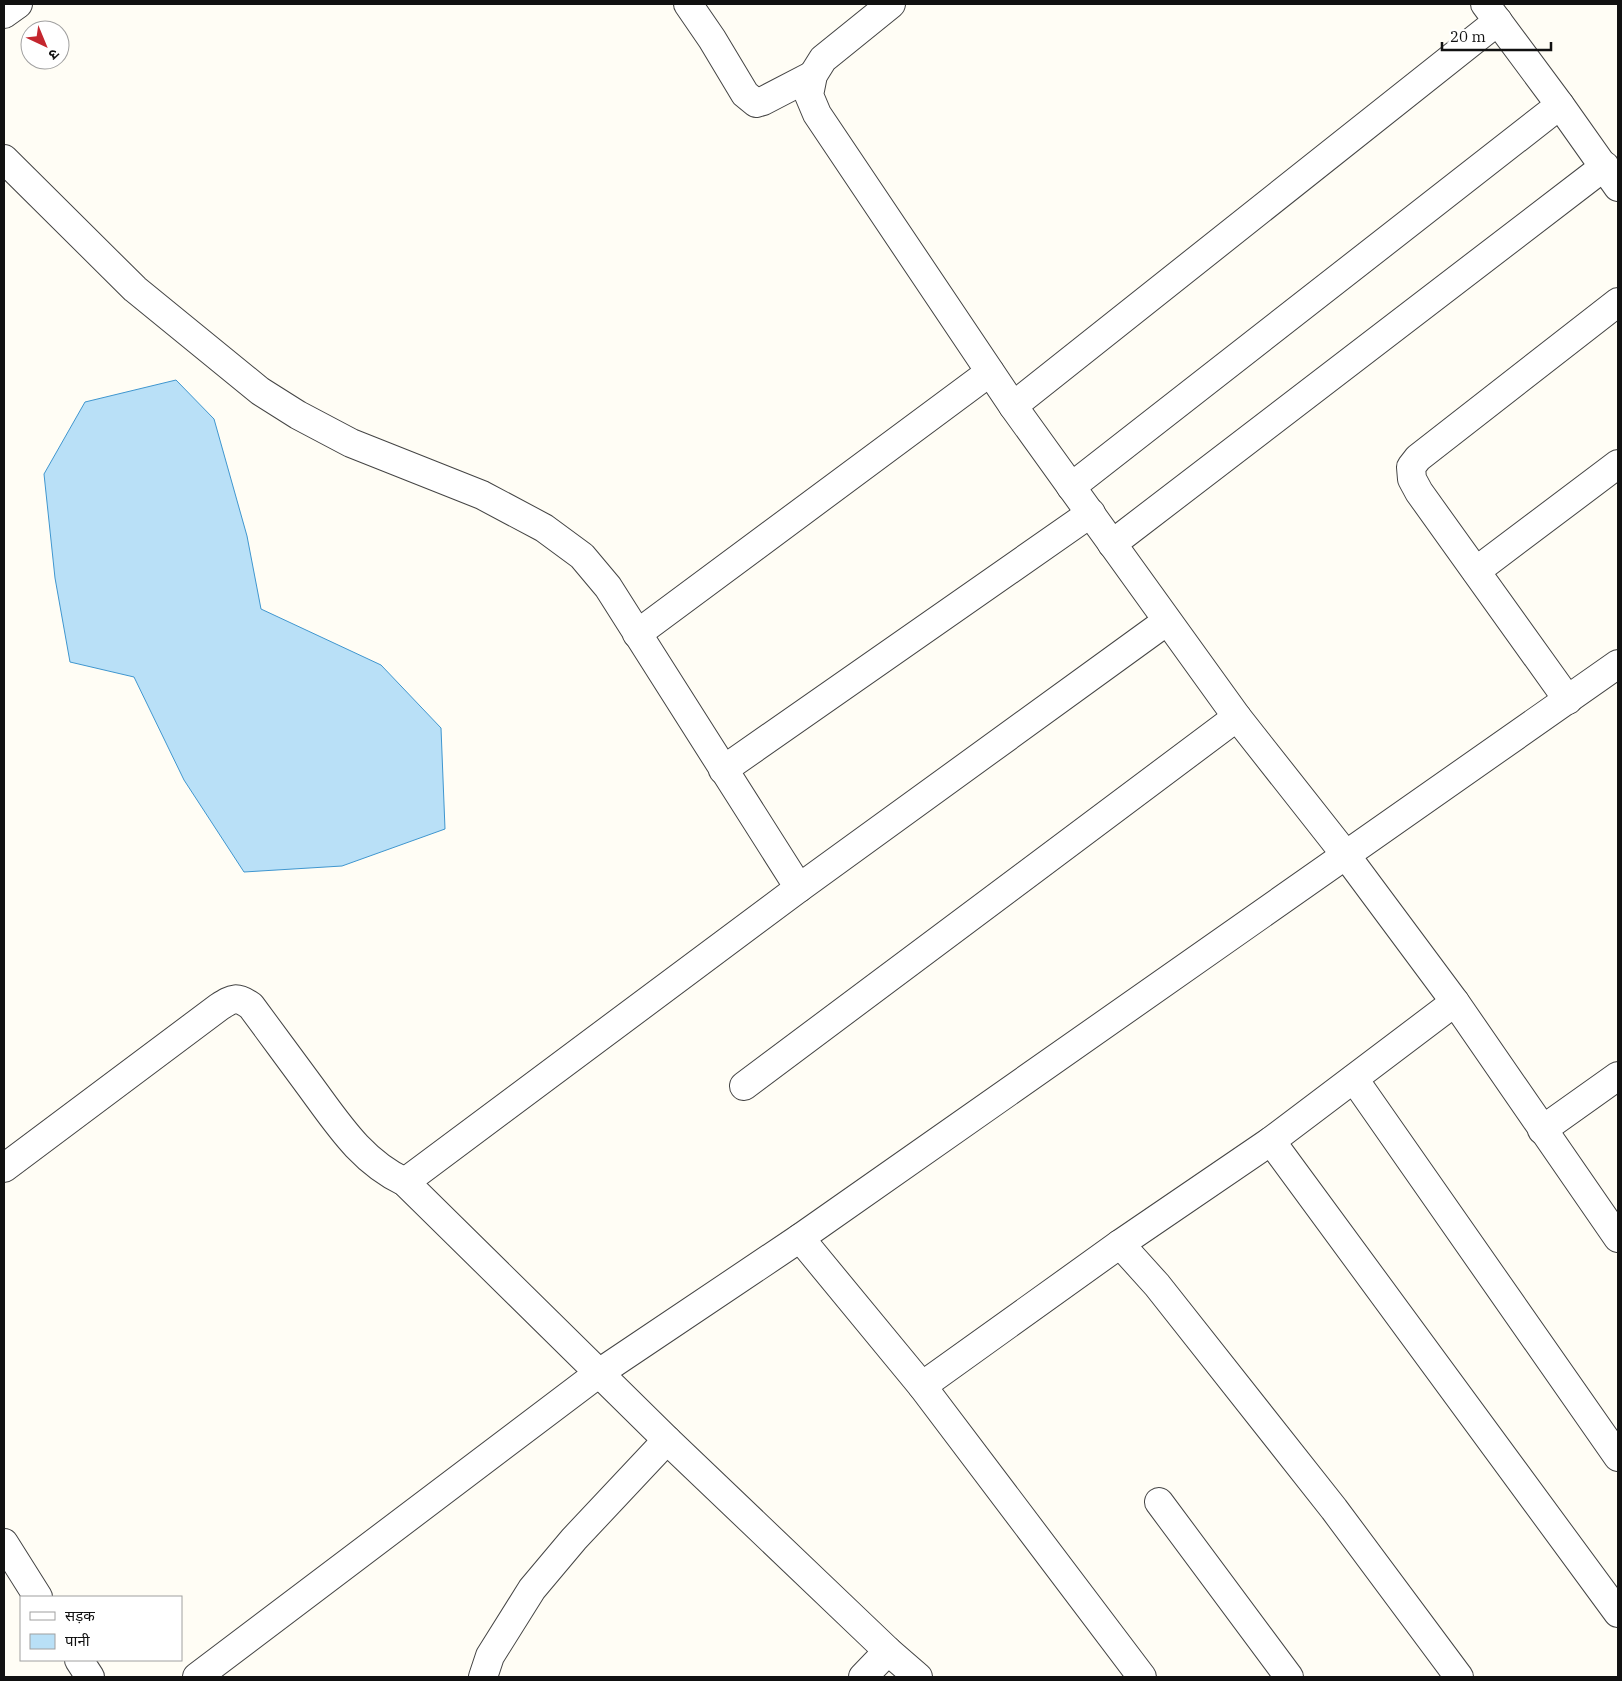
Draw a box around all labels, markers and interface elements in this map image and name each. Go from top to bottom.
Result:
north arrow [20,20,70,70]
scale bar [1442,20,1551,52]
text: 20 m [1450,27,1486,46]
text: उ [44,45,63,64]
legend [20,1596,182,1661]
text: सड़क [65,1606,95,1625]
text: पानी [65,1631,91,1650]

